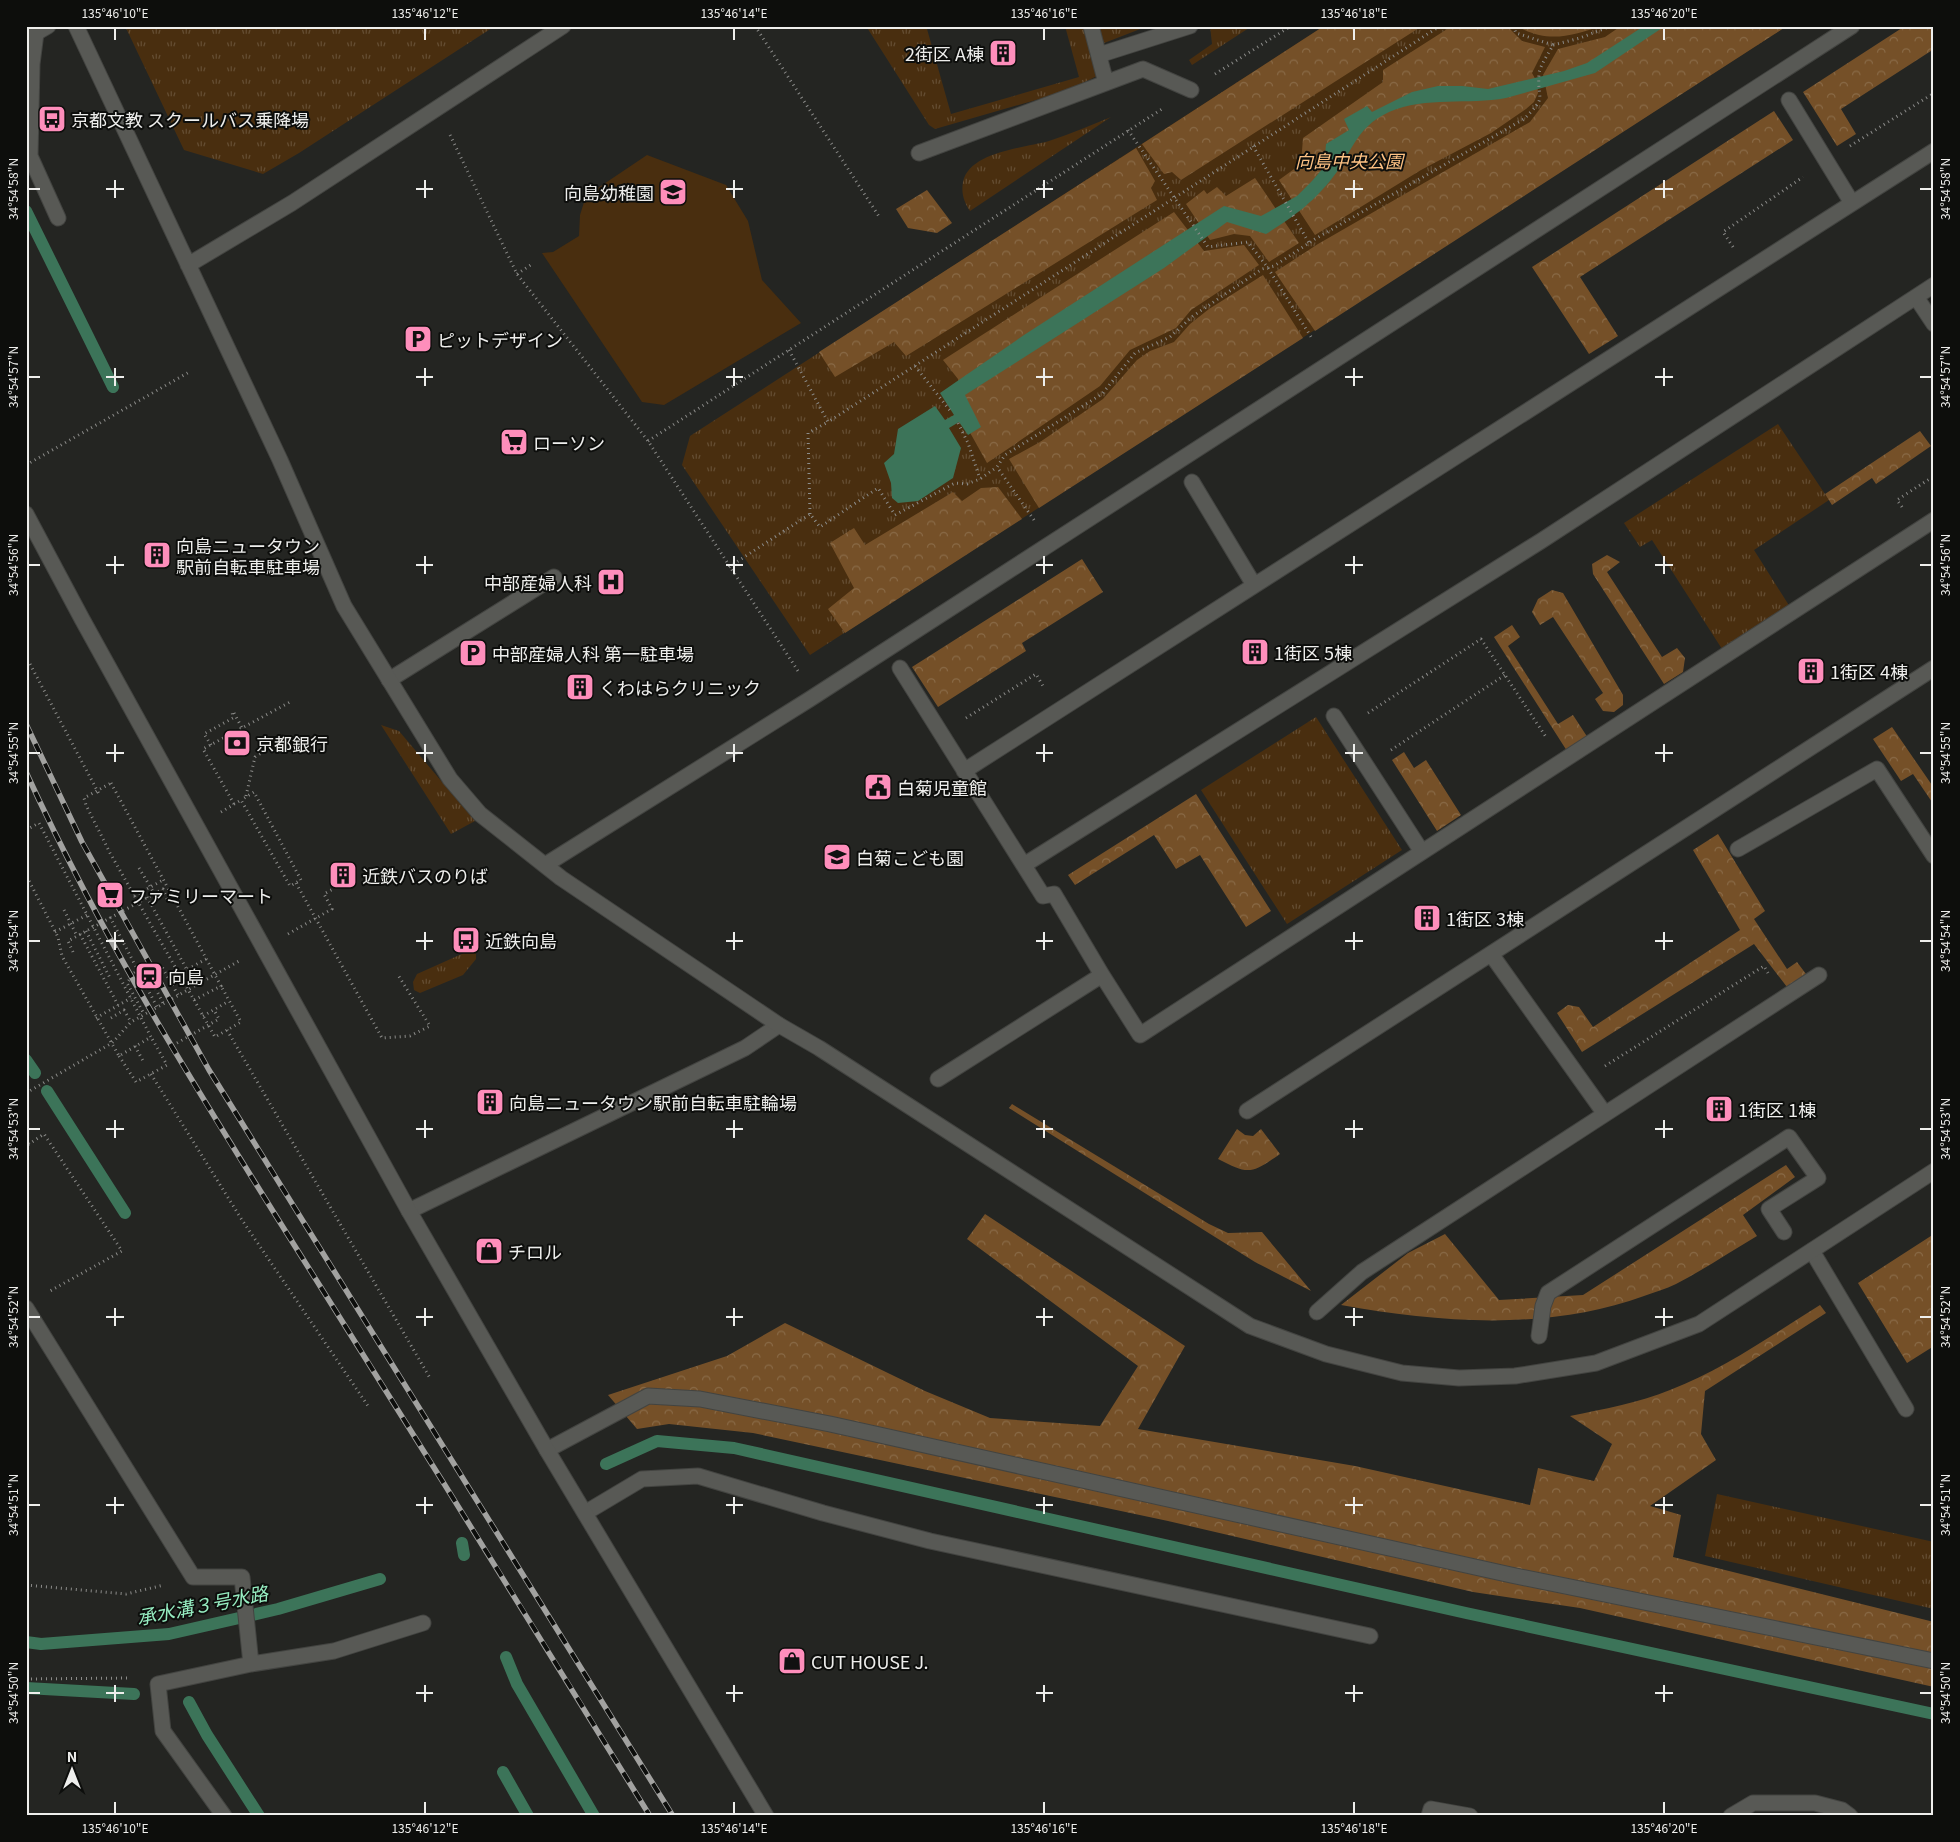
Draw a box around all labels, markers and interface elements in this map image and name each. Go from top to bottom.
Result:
text: 135°46'10"E [81,4,149,21]
text: 135°46'12"E [391,4,459,21]
text: 135°46'14"E [700,4,768,21]
text: 135°46'16"E [1010,4,1078,21]
text: 135°46'18"E [1320,4,1388,21]
text: 135°46'20"E [1630,4,1698,21]
building icon: 2街区 A棟 [988,38,1018,68]
place label: 2街区 A棟 [905,40,984,66]
bus stop icon: 京都文教 スクールバス乗降場 [37,104,67,134]
place label: 京都文教 スクールバス乗降場 [71,106,309,132]
park label: 向島中央公園 [1295,147,1406,173]
text: 34°54'58"N [4,158,21,220]
text: 34°54'58"N [1936,158,1953,220]
school or university icon: 向島幼稚園 [658,177,688,207]
place label: 向島幼稚園 [564,179,654,205]
parking icon: ピットデザイン [403,324,433,354]
place label: ピットデザイン [437,326,563,352]
text: 34°54'57"N [4,346,21,408]
text: 34°54'57"N [1936,346,1953,408]
supermarket icon: ローソン [499,427,529,457]
place label: ローソン [533,429,605,455]
place label: 向島ニュータウン 駅前自転車駐車場 [176,532,320,579]
text: 34°54'56"N [4,534,21,596]
text: 34°54'56"N [1936,534,1953,596]
building icon: 向島ニュータウン 駅前自転車駐車場 [142,540,172,570]
hospital icon: 中部産婦人科 [596,567,626,597]
place label: 中部産婦人科 [484,569,592,595]
building icon: 1街区 5棟 [1240,637,1270,667]
parking icon: 中部産婦人科 第一駐車場 [458,638,488,668]
place label: 1街区 5棟 [1274,639,1352,665]
place label: 中部産婦人科 第一駐車場 [492,640,694,666]
building icon: 1街区 4棟 [1796,656,1826,686]
place label: 1街区 4棟 [1830,658,1908,684]
building icon: くわはらクリニック [565,672,595,702]
place label: くわはらクリニック [599,674,761,700]
text: 34°54'55"N [4,722,21,784]
text: 34°54'55"N [1936,722,1953,784]
bank icon: 京都銀行 [222,728,252,758]
place label: 京都銀行 [256,730,328,756]
public building icon: 白菊児童館 [863,772,893,802]
place label: 白菊児童館 [897,774,987,800]
school or university icon: 白菊こども園 [822,842,852,872]
place label: 白菊こども園 [856,844,964,870]
building icon: 近鉄バスのりば [328,860,358,890]
place label: 近鉄バスのりば [362,862,488,888]
supermarket icon: ファミリーマート [95,880,125,910]
place label: ファミリーマート [129,882,273,908]
building icon: 1街区 3棟 [1412,903,1442,933]
place label: 1街区 3棟 [1446,905,1524,931]
text: 34°54'54"N [4,910,21,972]
text: 34°54'54"N [1936,910,1953,972]
bus stop icon: 近鉄向島 [451,925,481,955]
place label: 近鉄向島 [485,927,557,953]
station icon: 向島 [134,961,164,991]
place label: 向島 [168,963,204,989]
building icon: 向島ニュータウン駅前自転車駐輪場 [475,1087,505,1117]
place label: 向島ニュータウン駅前自転車駐輪場 [509,1089,797,1115]
building icon: 1街区 1棟 [1704,1094,1734,1124]
place label: 1街区 1棟 [1738,1096,1816,1122]
text: 34°54'53"N [4,1098,21,1160]
text: 34°54'53"N [1936,1098,1953,1160]
shop icon: チロル [474,1236,504,1266]
place label: チロル [508,1238,562,1264]
text: 34°54'52"N [4,1286,21,1348]
text: 34°54'52"N [1936,1286,1953,1348]
text: 34°54'51"N [4,1474,21,1536]
text: 34°54'51"N [1936,1474,1953,1536]
water label: 承水溝３号水路 [134,1578,272,1630]
shop icon: CUT HOUSE J. [777,1646,807,1676]
place label: CUT HOUSE J. [811,1648,929,1674]
text: 34°54'50"N [4,1662,21,1724]
text: 34°54'50"N [1936,1662,1953,1724]
north arrow [48,1744,98,1794]
text: N [67,1746,77,1766]
text: 135°46'10"E [81,1819,149,1836]
text: 135°46'12"E [391,1819,459,1836]
text: 135°46'14"E [700,1819,768,1836]
text: 135°46'16"E [1010,1819,1078,1836]
text: 135°46'18"E [1320,1819,1388,1836]
text: 135°46'20"E [1630,1819,1698,1836]

